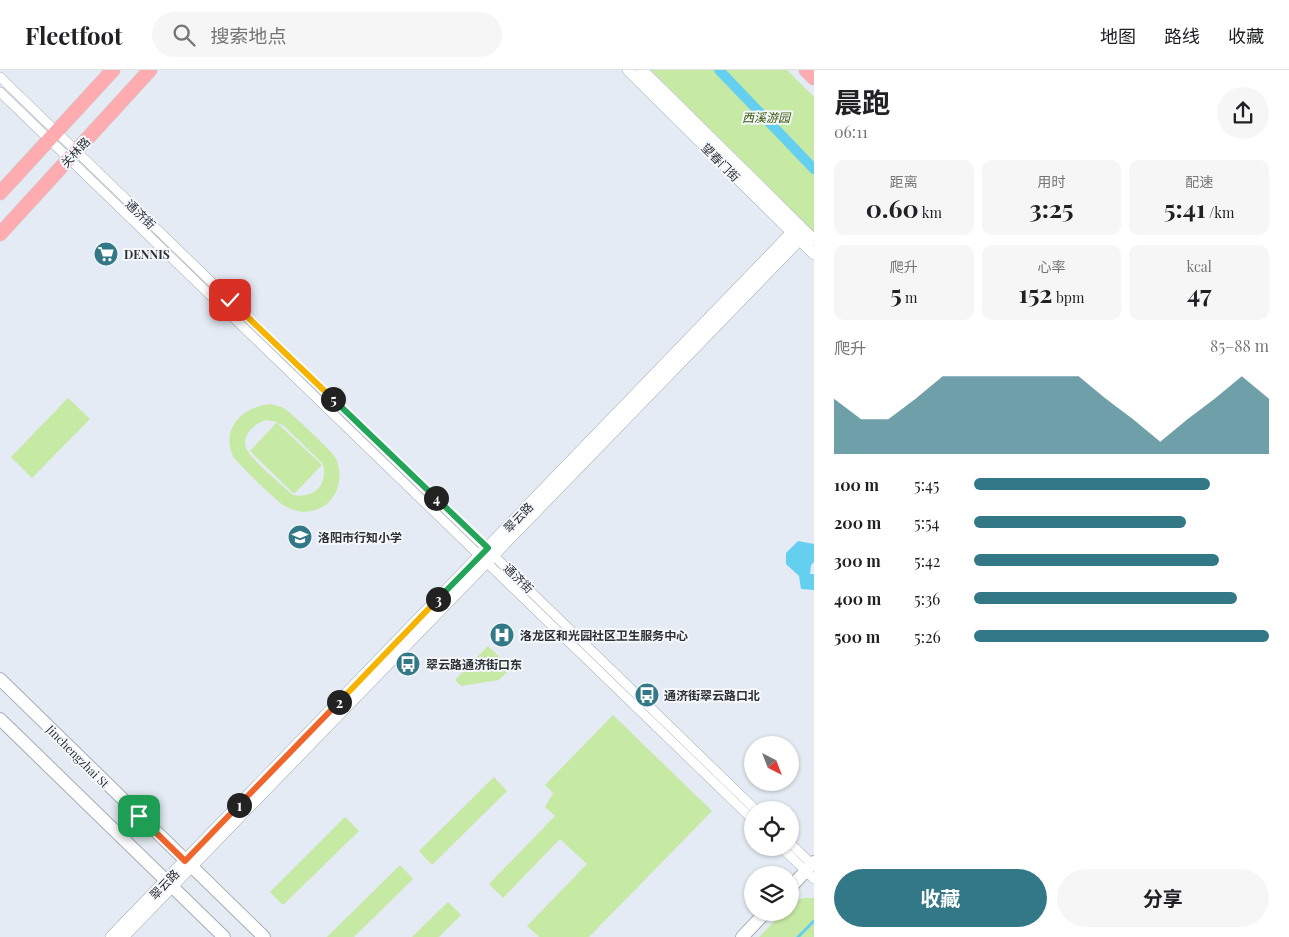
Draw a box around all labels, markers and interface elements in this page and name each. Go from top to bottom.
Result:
search box [152,12,502,57]
text: Fleetfoot [25,19,122,51]
icon: search [170,21,198,49]
text: 搜索地点 [210,22,286,48]
text: 地图 [1100,24,1136,48]
text: 路线 [1164,24,1200,48]
text: 收藏 [1228,24,1264,48]
text: 晨跑 [834,83,890,120]
button: share [1217,87,1269,139]
park label: 西溪游园 [742,109,792,125]
text: 06:11 [834,121,868,142]
street label: 关林路 [57,133,93,171]
street label: 望春门街 [698,139,744,185]
text: 距离 [890,172,918,191]
text: 用时 [1037,172,1065,191]
text: 配速 [1185,172,1213,191]
text: 0.60 [866,191,919,224]
text: 3:25 [1029,191,1074,224]
text: 5:41 [1164,191,1206,224]
street label: 通济街 [122,196,160,232]
text: km [919,203,942,222]
text: /km [1206,203,1234,222]
supermarket icon: DENNIS [93,241,119,267]
place label: DENNIS [124,246,170,262]
text: 爬升 [890,257,918,276]
text: 心率 [1037,257,1065,276]
text: kcal [1187,257,1212,276]
text: 5 [890,276,902,309]
text: 152 [1019,276,1052,309]
text: 47 [1187,276,1211,309]
pin [209,279,251,321]
icon: check [216,286,244,314]
text: m [902,288,918,307]
text: bpm [1052,288,1084,307]
text: 85–88 m [1210,335,1269,356]
text: 爬升 [834,337,866,358]
pin: 5 [320,386,346,412]
text: 5 [330,390,337,409]
text: 100 m [834,474,879,495]
text: 5:45 [914,474,939,495]
pin: 4 [424,486,448,510]
text: 4 [433,489,440,508]
street label: 翠云路 [500,498,536,536]
text: 200 m [834,512,881,533]
text: 5:54 [914,512,939,533]
school or university icon: 洛阳市行知小学 [287,524,313,550]
place label: 洛阳市行知小学 [318,529,402,545]
text: 300 m [834,550,881,571]
text: 5:42 [914,550,940,571]
street label: 通济街 [500,560,538,596]
pin: 3 [426,586,450,612]
text: 400 m [834,588,881,609]
text: 5:36 [914,588,940,609]
text: 3 [435,590,442,609]
hospital icon: 洛龙区和光园社区卫生服务中心 [489,622,515,648]
text: 500 m [834,626,880,647]
text: 5:26 [914,626,941,647]
place label: 洛龙区和光园社区卫生服务中心 [520,627,688,643]
bus stop icon: 翠云路通济街口东 [395,651,421,677]
place label: 翠云路通济街口东 [426,656,522,672]
bus stop icon: 通济街翠云路口北 [634,682,660,708]
place label: 通济街翠云路口北 [664,687,760,703]
pin: 2 [326,690,352,714]
text: 2 [336,693,343,712]
street label: Jinchengzhai St [42,720,113,791]
north arrow [744,736,799,791]
map controls [744,736,799,921]
pin: 1 [226,792,252,818]
pin [118,795,160,837]
text: 1 [237,796,242,815]
button: locate [744,801,799,856]
icon: arrive [125,802,153,830]
street label: 翠云路 [146,865,182,903]
button: layers [744,866,799,921]
button: 收藏 [834,869,1047,927]
button: 分享 [1057,869,1269,927]

